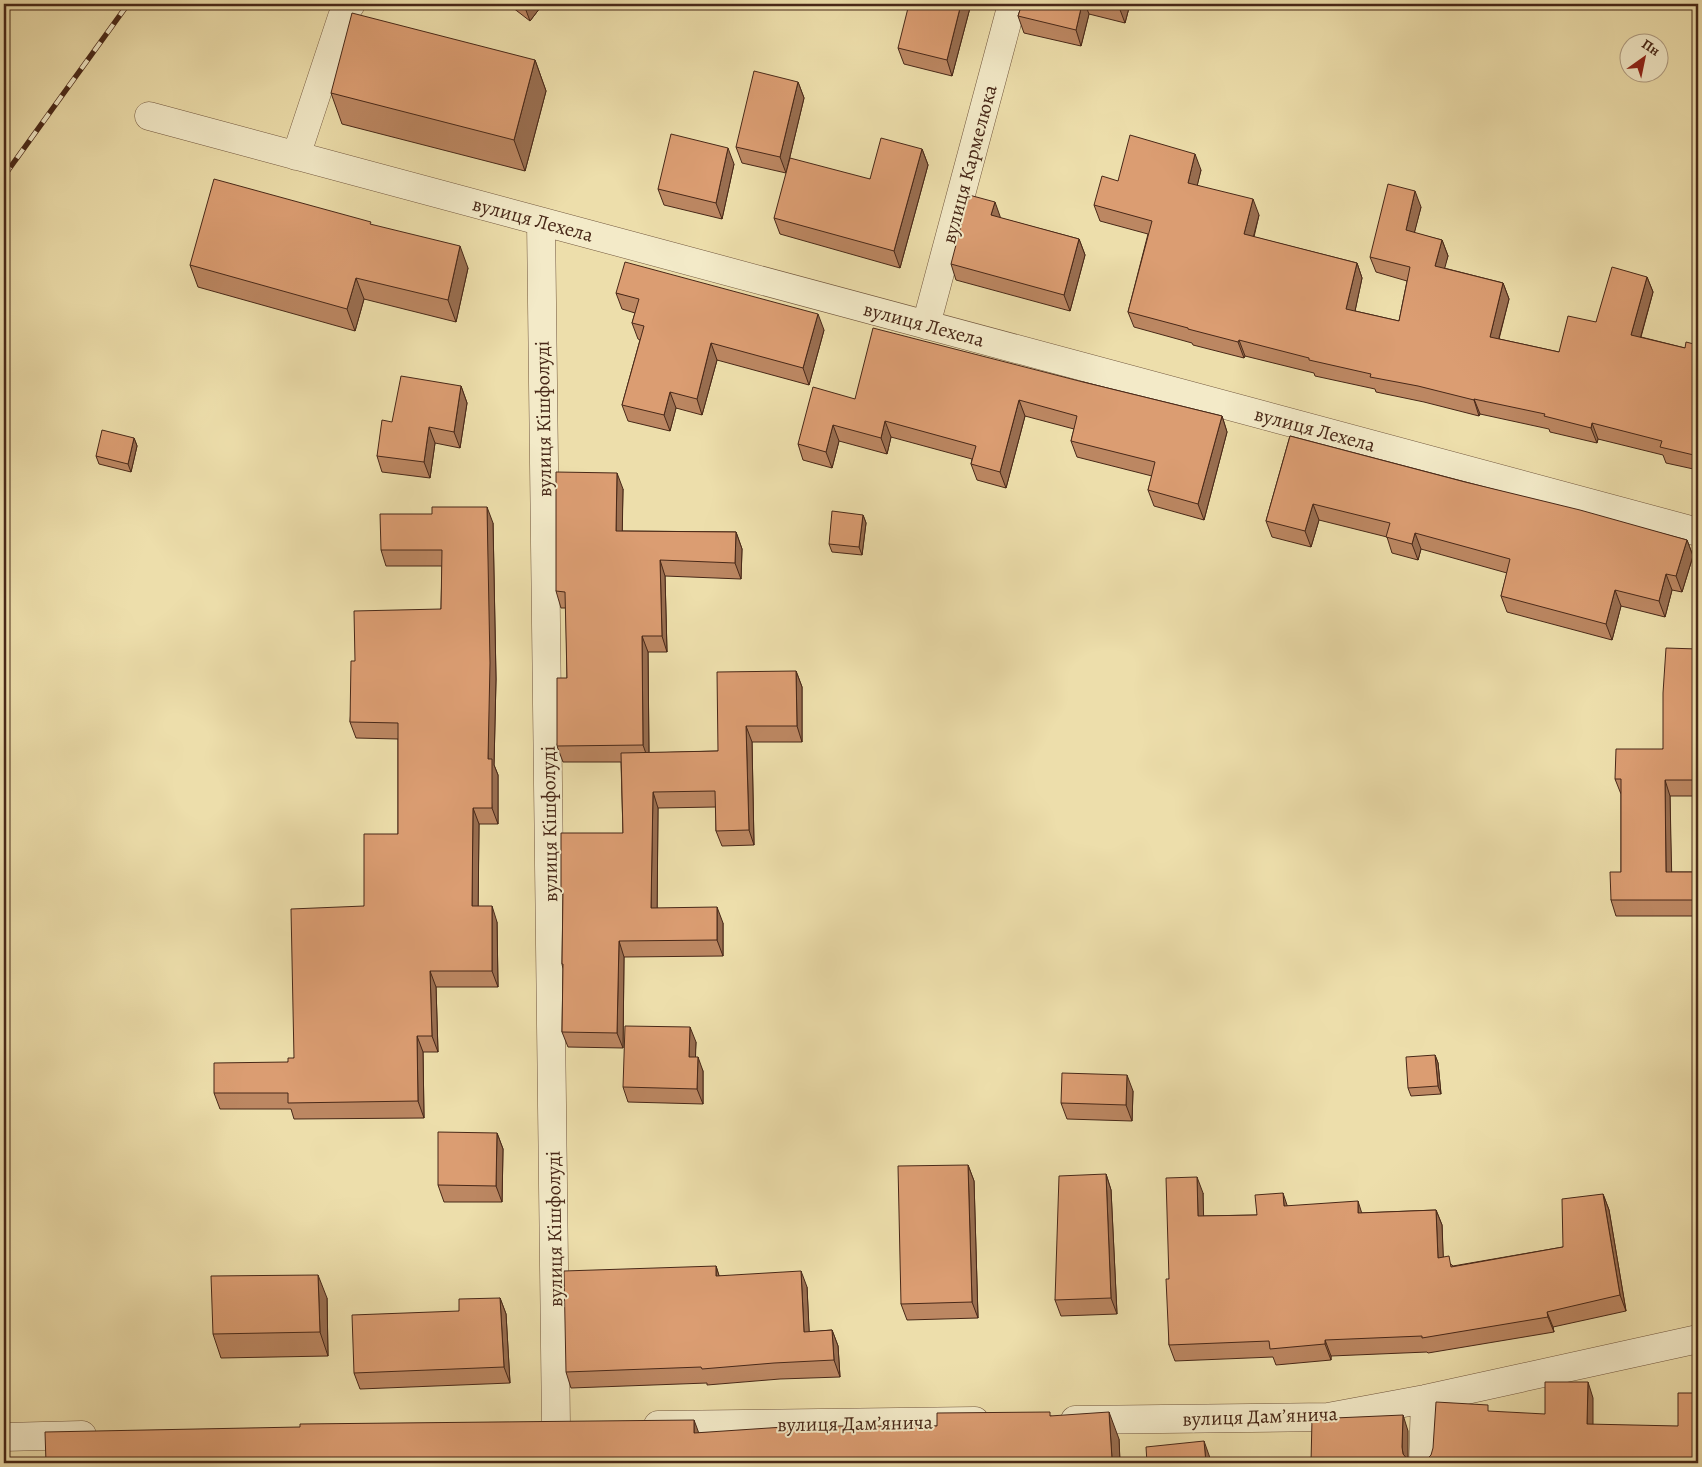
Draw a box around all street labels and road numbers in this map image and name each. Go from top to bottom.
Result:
street label: вулиця Кармелюка [935,81,1004,247]
street label: вулиця Лехела [469,190,597,249]
street label: вулиця Лехела [860,295,988,354]
street label: вулиця Кішфолуді [529,341,558,497]
street label: вулиця Лехела [1251,400,1379,459]
street label: вулиця Кішфолуді [535,746,564,902]
street label: вулиця Кішфолуді [540,1151,569,1307]
street label: вулиця Дамʼянича [1182,1400,1339,1433]
street label: вулиця Дамʼянича [777,1409,934,1438]

